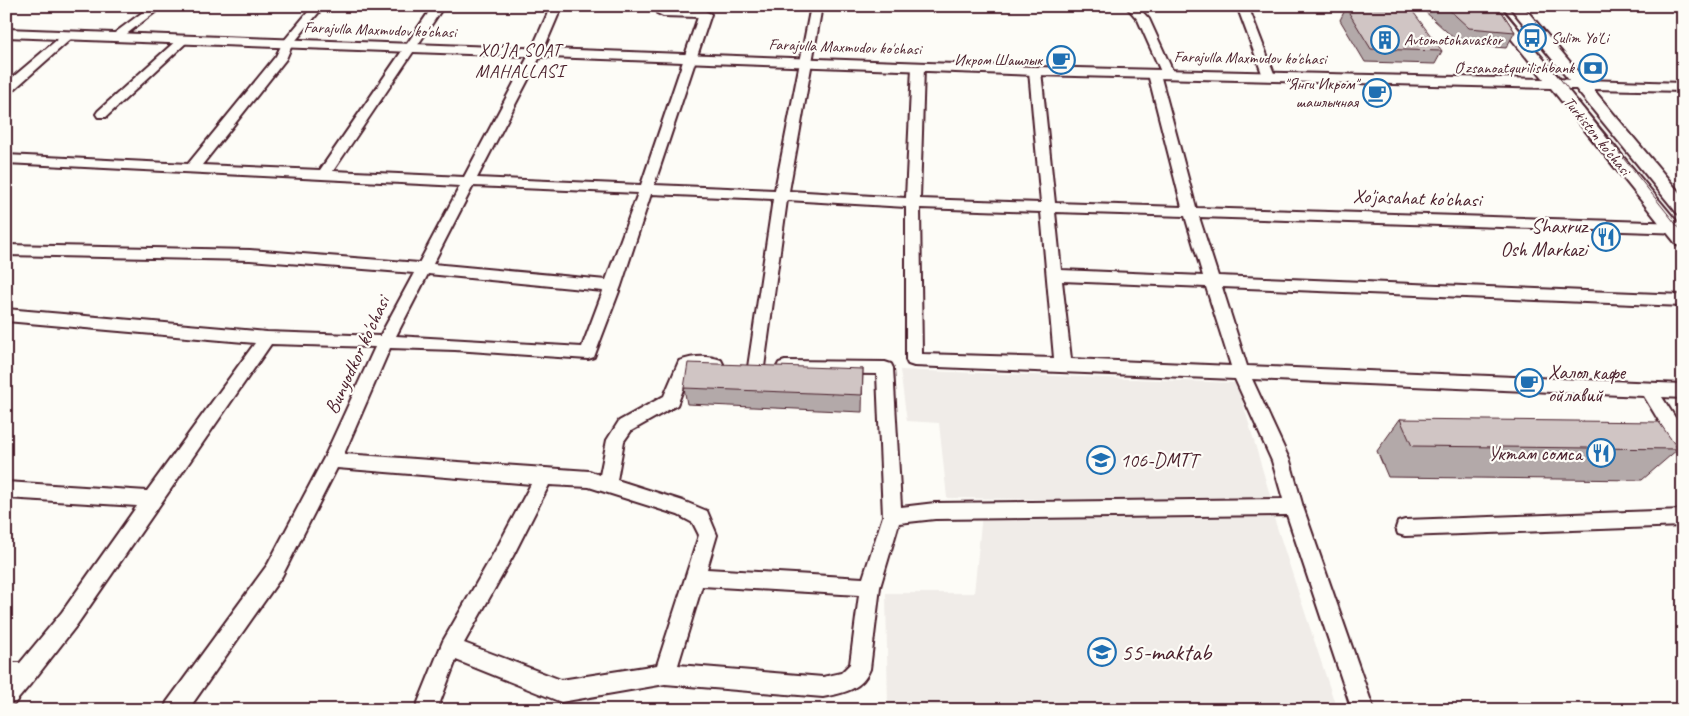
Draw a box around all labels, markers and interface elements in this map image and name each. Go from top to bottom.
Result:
street label: Farajulla Maxmudov ko'chasi [303,17,459,43]
bus stop icon: Sulim Yo'Li [1517,23,1547,53]
building icon: Avtomotohavaskor [1370,25,1400,55]
place label: Sulim Yo'Li [1551,28,1610,48]
place label: Avtomotohavaskor [1404,30,1504,50]
street label: Farajulla Maxmudov ko'chasi [768,34,924,60]
district label: XO'JA SOAT MAHALLASI [475,39,567,82]
cafe icon: Икром Шашлык [1046,45,1076,75]
street label: Farajulla Maxmudov ko'chasi [1174,47,1328,69]
place label: Икром Шашлык [954,50,1044,70]
bank icon: Oʻzsanoatqurilishbank [1578,53,1608,83]
place label: Oʻzsanoatqurilishbank [1454,58,1575,78]
place label: "Янги Икром" шашлычная [1284,74,1361,112]
cafe icon: "Янги Икром" шашлычная [1362,78,1392,108]
street label: Turkiston ko'chasi [1559,93,1636,181]
street label: Xo'jasahat ko'chasi [1352,183,1484,213]
place label: Shaxruz Osh Markazi [1500,214,1590,262]
restaurant icon: Shaxruz Osh Markazi [1591,222,1621,252]
street label: Bunyodkor ko'chasi [319,290,396,418]
place label: Халол кафе ойлавий [1548,360,1627,408]
cafe icon: Халол кафе ойлавий [1514,368,1544,398]
restaurant icon: Уктам сомса [1586,438,1616,468]
place label: Уктам сомса [1488,441,1584,466]
school or university icon: 106-DMTT [1086,445,1116,475]
place label: 106-DMTT [1120,448,1201,473]
school or university icon: 55-maktab [1087,637,1117,667]
place label: 55-maktab [1121,637,1213,667]

